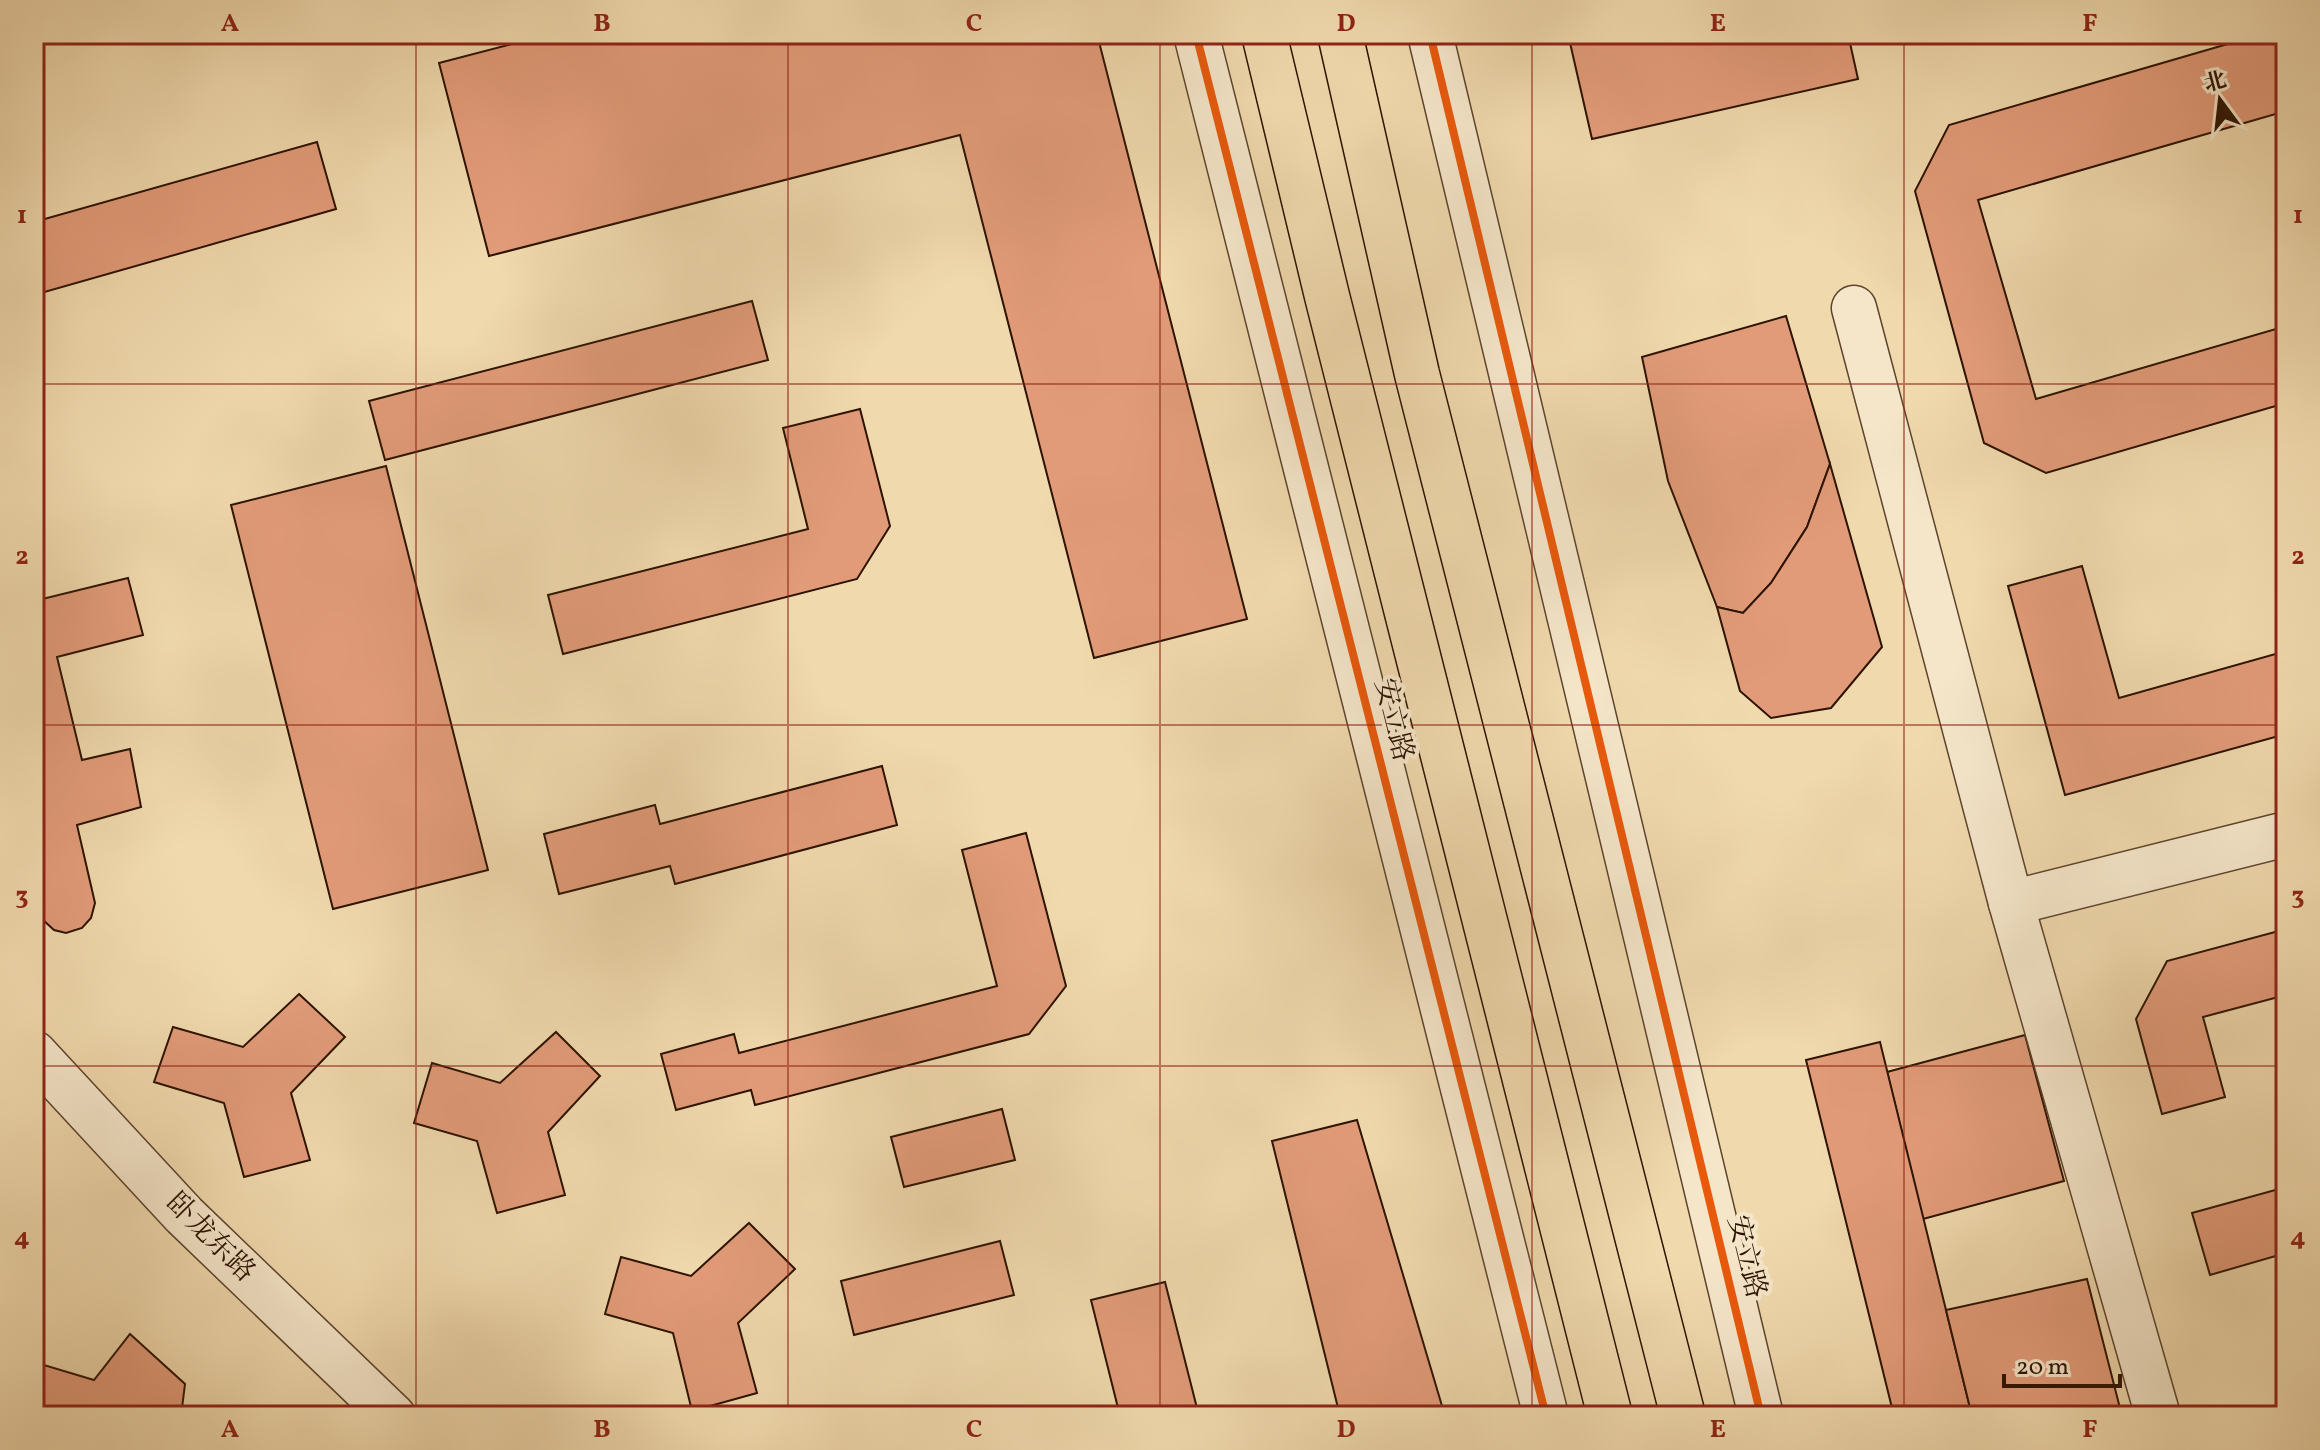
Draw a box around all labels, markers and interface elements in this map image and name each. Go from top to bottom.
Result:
text: A [221,6,240,42]
text: B [593,6,611,42]
text: C [966,6,982,42]
text: D [1336,6,1356,42]
text: E [1710,6,1726,42]
text: F [2082,6,2098,42]
north arrow [2180,60,2260,140]
text: 北 [2201,65,2230,101]
text: 1 [17,198,27,234]
text: 1 [2293,198,2303,234]
text: 2 [15,539,29,575]
text: 2 [2291,539,2305,575]
street label: 安立路 [1364,675,1422,765]
text: 3 [15,879,29,915]
text: 3 [2291,879,2305,915]
street label: 卧龙东路 [157,1185,263,1291]
street label: 安立路 [1717,1212,1775,1302]
text: 4 [14,1220,30,1256]
text: 4 [2290,1220,2306,1256]
scale bar [2004,1338,2120,1388]
text: 20 m [2016,1351,2069,1385]
text: A [221,1412,240,1448]
text: B [593,1412,611,1448]
text: C [966,1412,982,1448]
text: D [1336,1412,1356,1448]
text: E [1710,1412,1726,1448]
text: F [2082,1412,2098,1448]

